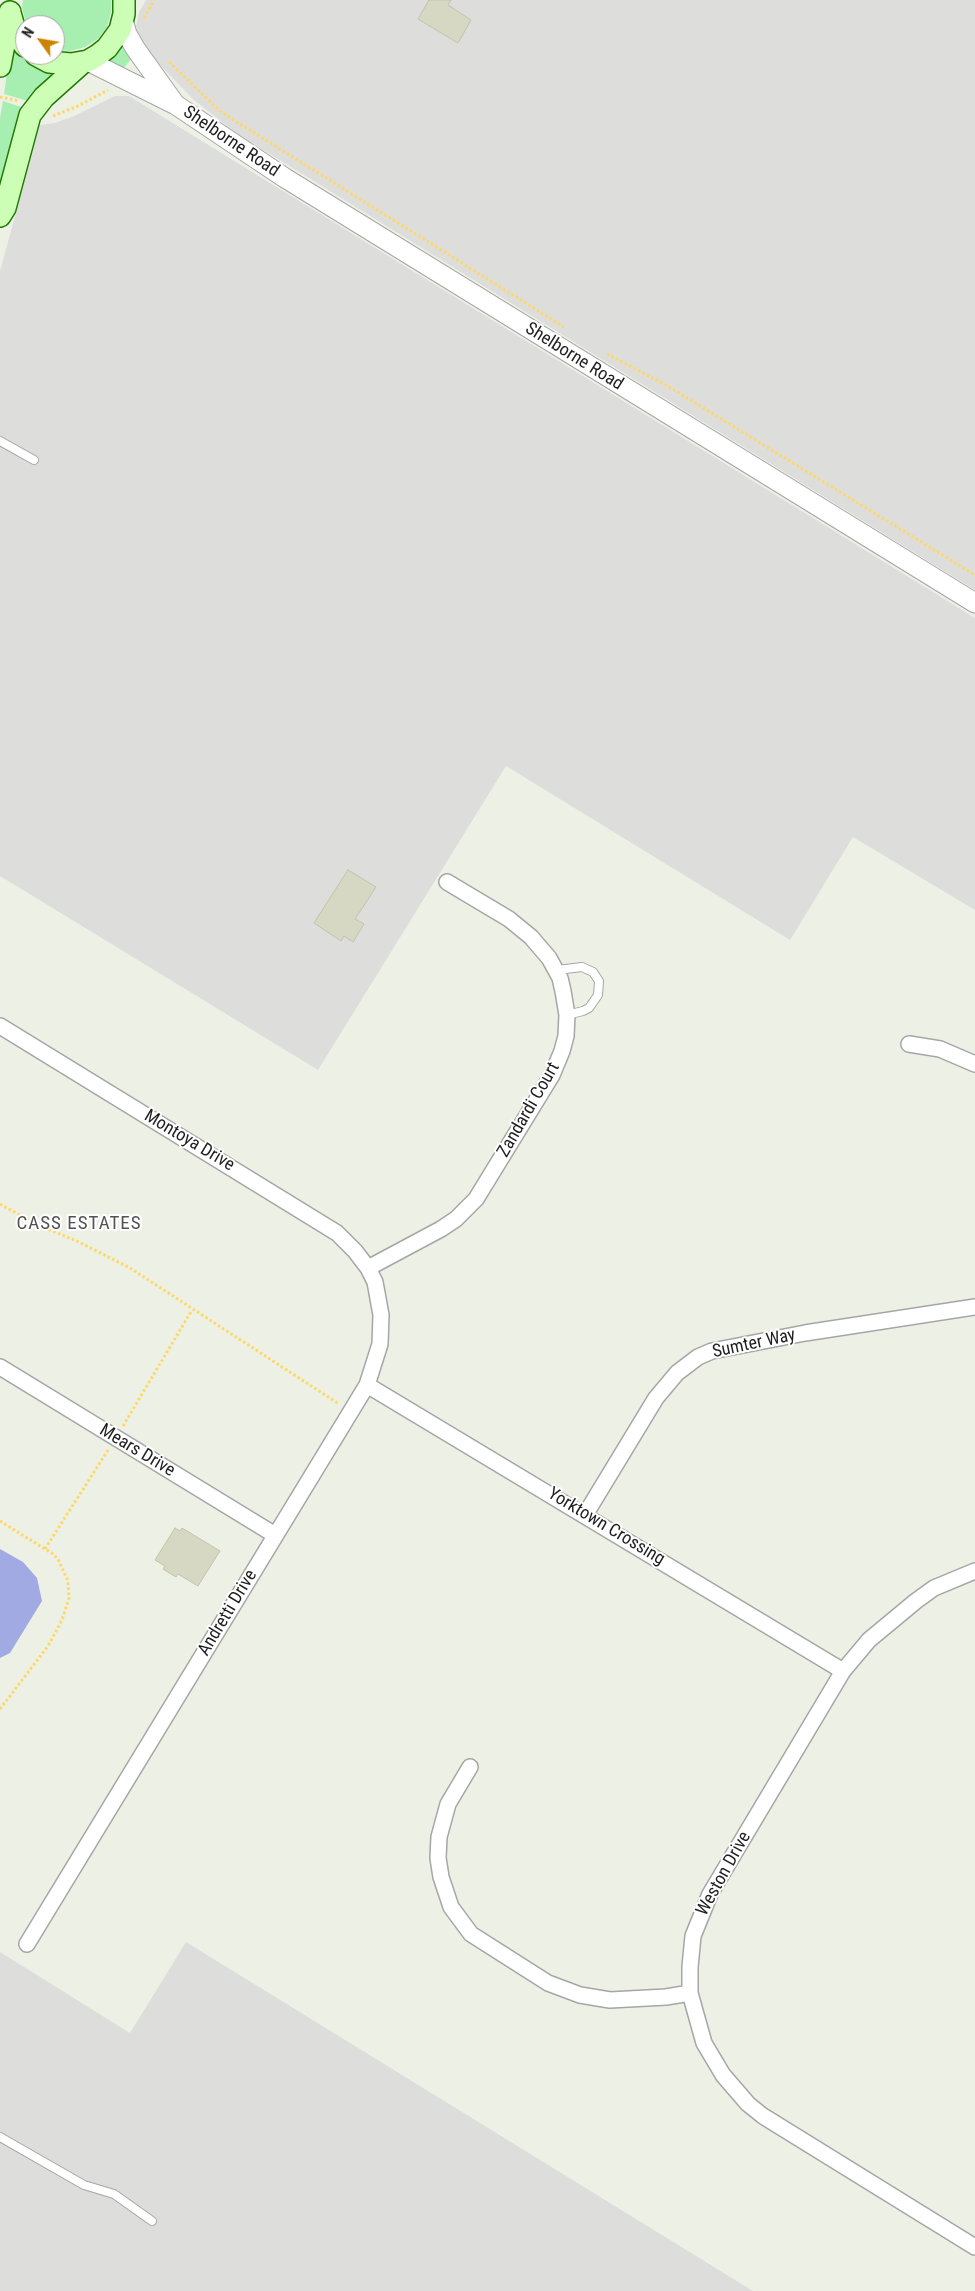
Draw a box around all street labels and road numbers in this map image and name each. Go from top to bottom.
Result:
street label: Shelborne Road [179,102,283,182]
street label: Shelborne Road [521,318,627,396]
street label: Zandardi Court [493,1059,565,1161]
street label: Montoya Drive [140,1106,238,1176]
street label: Sumter Way [710,1325,798,1363]
street label: Mears Drive [95,1420,179,1482]
street label: Yorktown Crossing [543,1484,669,1570]
street label: Andretti Drive [194,1566,262,1660]
street label: Weston Drive [692,1828,756,1920]

